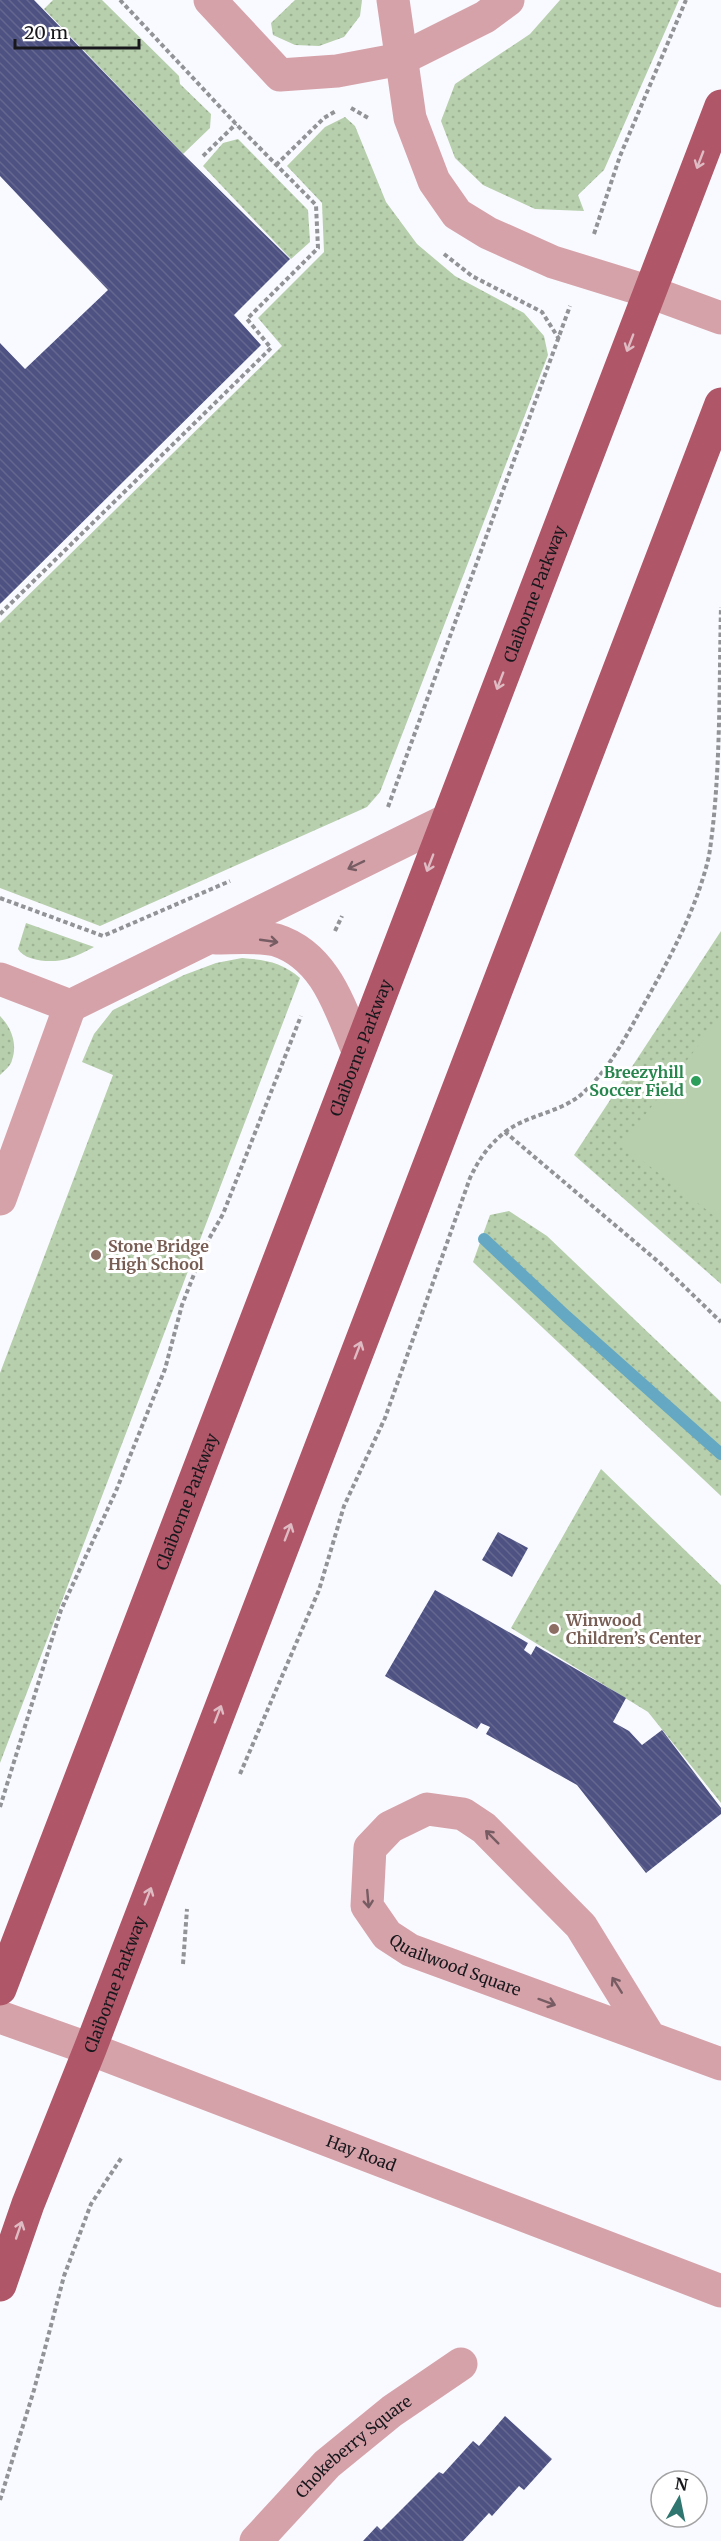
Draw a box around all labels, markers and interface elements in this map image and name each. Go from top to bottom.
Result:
scale bar [15,12,140,50]
text: 20 m [24,21,68,44]
one-way arrow [694,151,705,169]
one-way arrow [624,333,635,351]
street label: Claiborne Parkway [499,522,570,665]
one-way arrow [494,672,505,690]
one-way arrow [424,854,435,872]
one-way arrow [348,859,366,871]
one-way arrow [259,935,278,946]
street label: Claiborne Parkway [325,976,396,1119]
place label: Breezyhill Soccer Field [589,1062,684,1100]
marker: Breezyhill Soccer Field [689,1074,703,1088]
place label: Stone Bridge High School [108,1236,209,1274]
marker: Stone Bridge High School [89,1248,103,1262]
one-way arrow [353,1341,364,1360]
street label: Claiborne Parkway [151,1430,222,1573]
one-way arrow [283,1524,294,1542]
place label: Winwood Children’s Center [565,1610,702,1648]
marker: Winwood Children’s Center [547,1622,561,1636]
one-way arrow [213,1706,224,1724]
one-way arrow [485,1829,500,1844]
one-way arrow [143,1888,154,1906]
one-way arrow [363,1888,374,1908]
street label: Claiborne Parkway [80,1912,150,2056]
street label: Quailwood Square [386,1929,524,2000]
one-way arrow [610,1977,622,1994]
one-way arrow [537,1997,556,2008]
street label: Hay Road [324,2131,399,2176]
one-way arrow [14,2221,25,2240]
street label: Chokeberry Square [291,2391,415,2502]
north arrow [649,2469,709,2529]
text: N [674,2473,690,2495]

